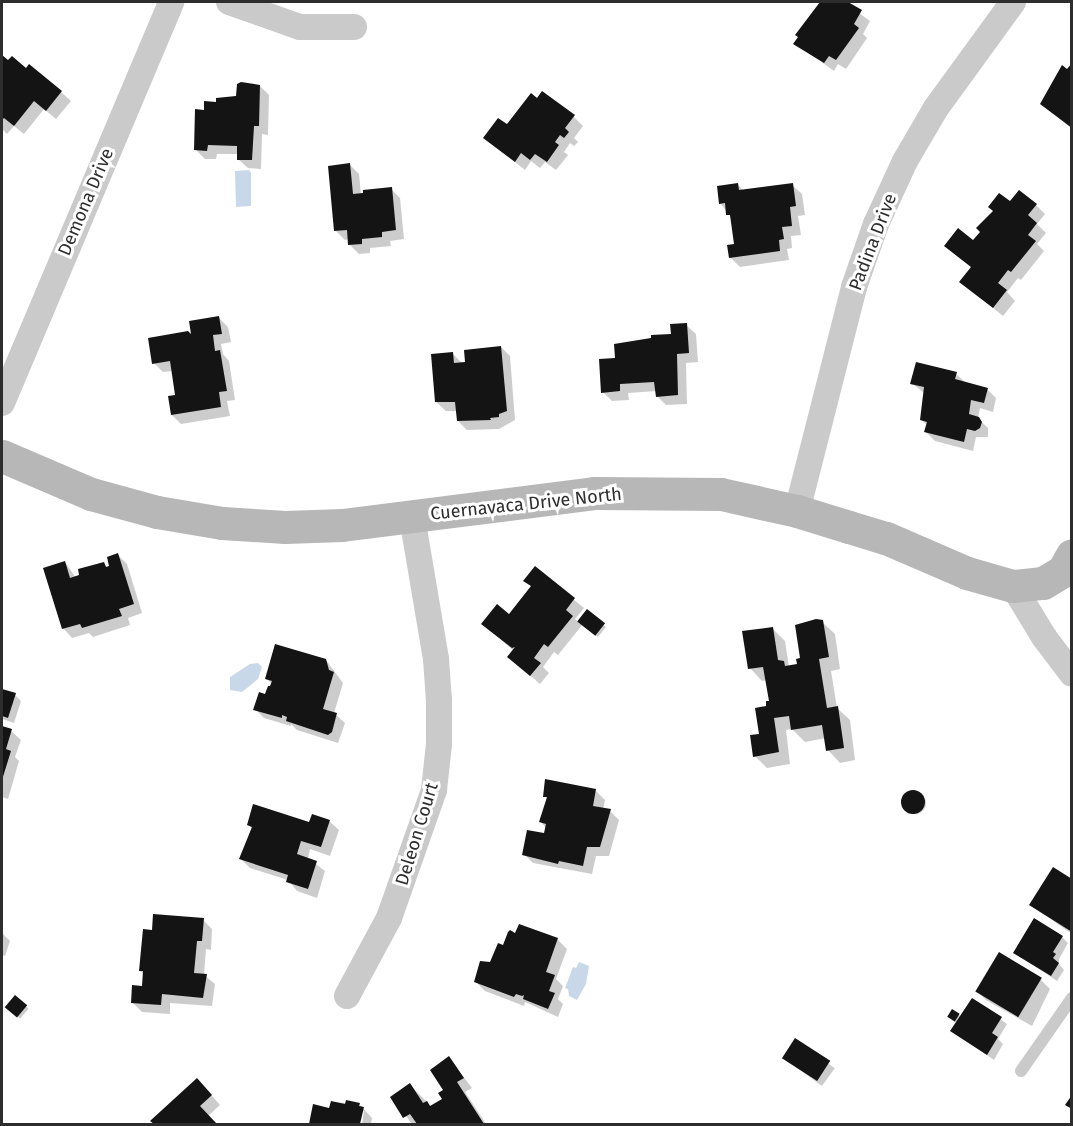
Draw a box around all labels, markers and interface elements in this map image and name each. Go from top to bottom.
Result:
street label: Demona Drive [54,145,118,259]
street label: Padina Drive [845,190,901,294]
street label: Cuernavaca Drive North [429,483,623,525]
street label: Deleon Court [391,780,443,888]

